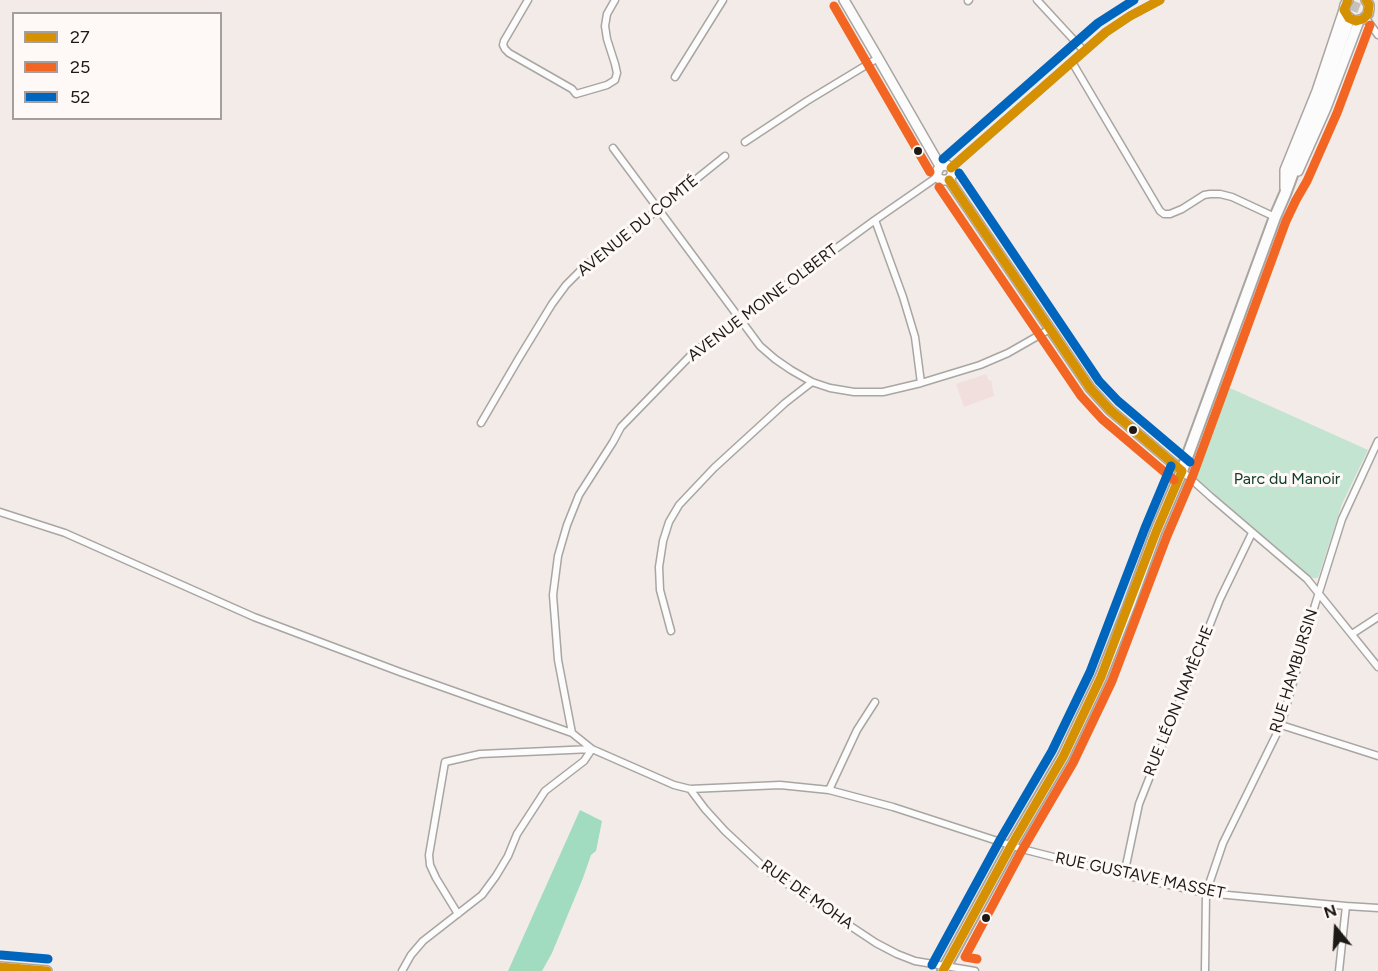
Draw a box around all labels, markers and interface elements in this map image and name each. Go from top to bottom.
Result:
legend [12,12,222,120]
text: 27 [70,26,90,48]
text: 25 [70,56,90,78]
text: 52 [70,86,90,108]
unlabelled marker [912,145,924,157]
street label: AVENUE DU COMTÉ [574,171,702,281]
street label: AVENUE MOINE OLBERT [684,240,842,366]
unlabelled marker [1127,424,1139,436]
park label: Parc du Manoir [1234,469,1340,489]
street label: RUE HAMBURSIN [1266,607,1322,735]
street label: RUE LÉON NAMÈCHE [1140,623,1218,779]
street label: RUE GUSTAVE MASSET [1054,849,1226,903]
street label: RUE DE MOHA [757,856,857,934]
north arrow [1306,899,1366,959]
text: N [1321,900,1339,922]
unlabelled marker [980,912,992,924]

